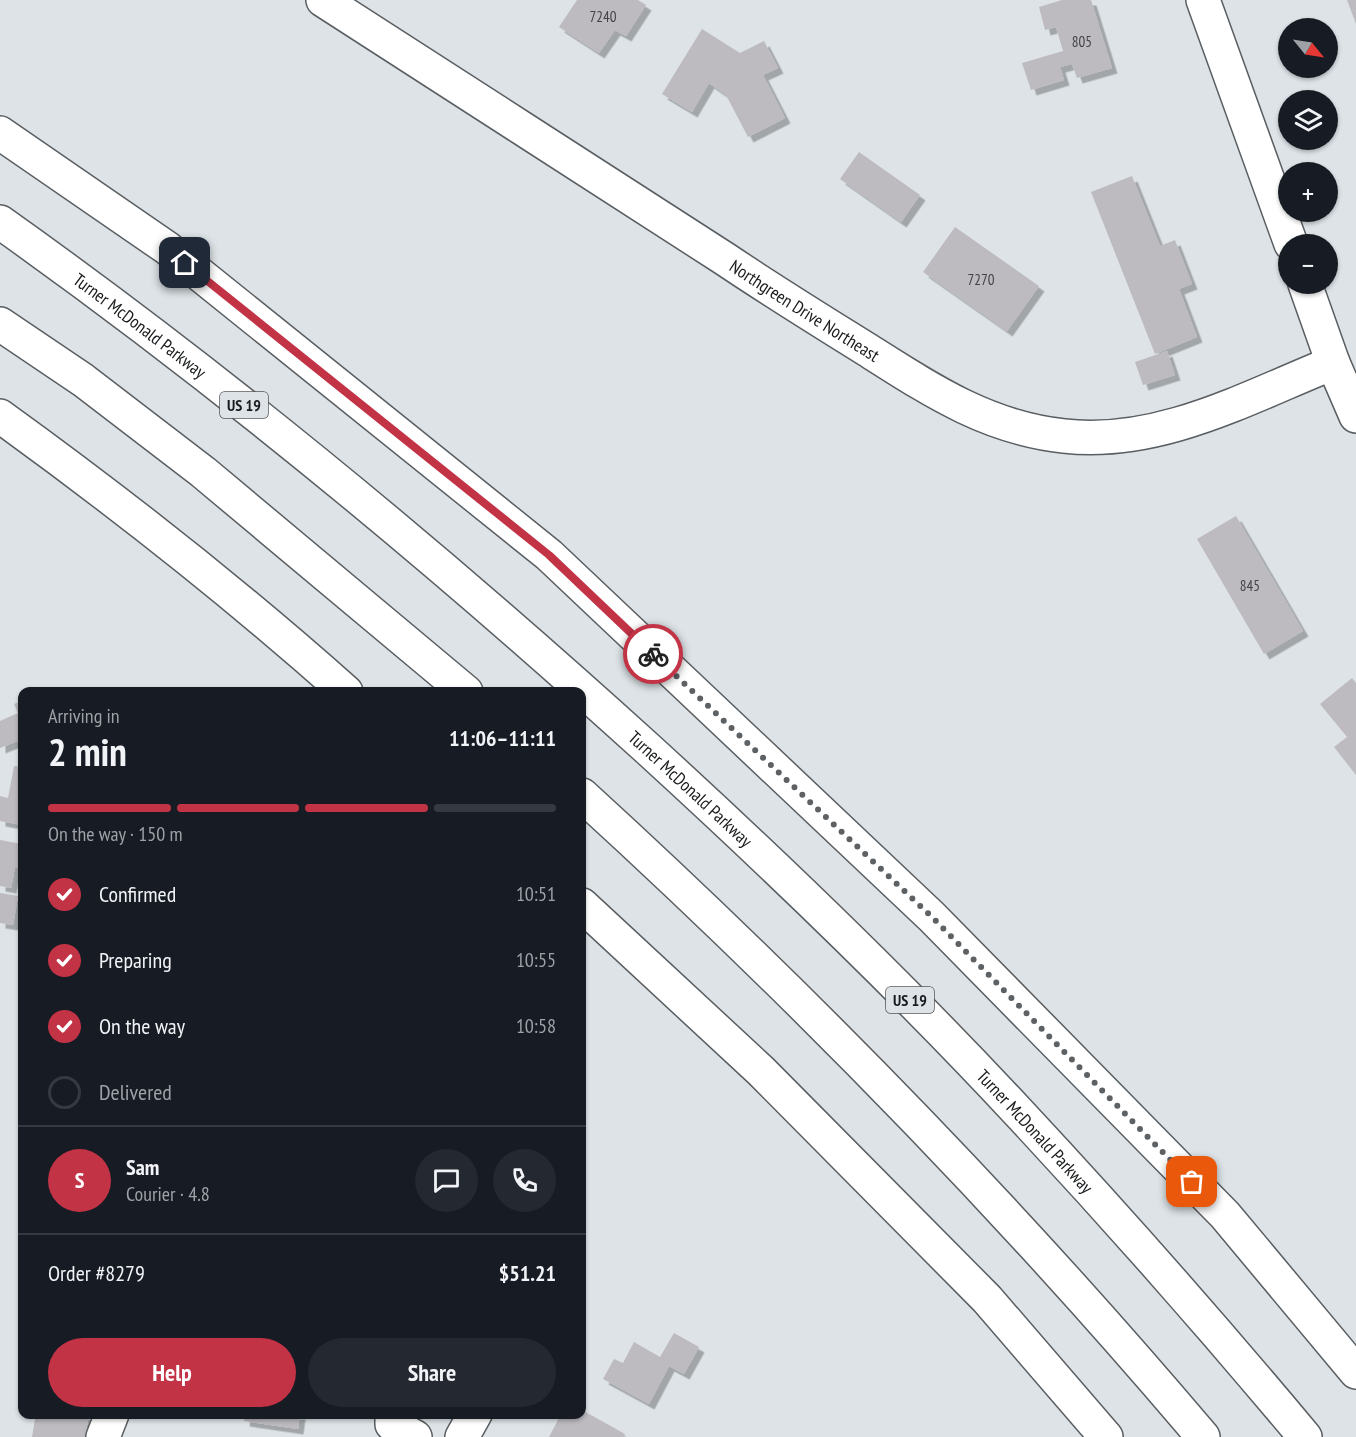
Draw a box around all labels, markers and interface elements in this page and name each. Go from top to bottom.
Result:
house number: 7240 [589,7,617,26]
north arrow [1278,18,1338,78]
map controls [1278,18,1338,294]
house number: 805 [1072,32,1092,51]
button: layers [1278,90,1338,150]
button: + [1278,162,1338,222]
button: − [1278,234,1338,294]
pin [159,237,210,288]
icon: home [168,246,201,279]
street label: Northgreen Drive Northeast [726,254,884,366]
street label: Turner McDonald Parkway [69,268,211,383]
house number: 7270 [967,270,995,289]
road number: US 19 [220,392,268,418]
house number: 845 [1240,576,1260,595]
courier [623,624,683,684]
icon: bike [637,638,670,671]
text: Arriving in [48,703,120,729]
text: 11:06–11:11 [449,724,556,752]
text: 2 min [48,726,127,777]
street label: Turner McDonald Parkway [624,726,758,852]
text: On the way · 150 m [48,821,183,847]
icon: check [48,878,81,911]
text: Confirmed [99,880,176,908]
text: 10:51 [516,881,556,907]
icon: check [48,944,81,977]
text: Preparing [99,946,172,974]
text: 10:55 [516,947,556,973]
road number: US 19 [886,987,934,1013]
icon: check [48,1010,81,1043]
text: On the way [99,1012,185,1040]
text: 10:58 [516,1013,556,1039]
street label: Turner McDonald Parkway [972,1064,1099,1198]
text: Delivered [99,1078,172,1106]
button: chat [415,1149,478,1212]
button: phone [493,1149,556,1212]
text: Sam [126,1153,159,1181]
pin [1166,1156,1217,1207]
icon: bag [1175,1165,1208,1198]
text: S [75,1166,84,1194]
text: Courier · 4.8 [126,1181,210,1207]
text: Order #8279 [48,1259,145,1287]
text: $51.21 [499,1259,556,1287]
button: Help [48,1338,296,1407]
button: Share [308,1338,556,1407]

